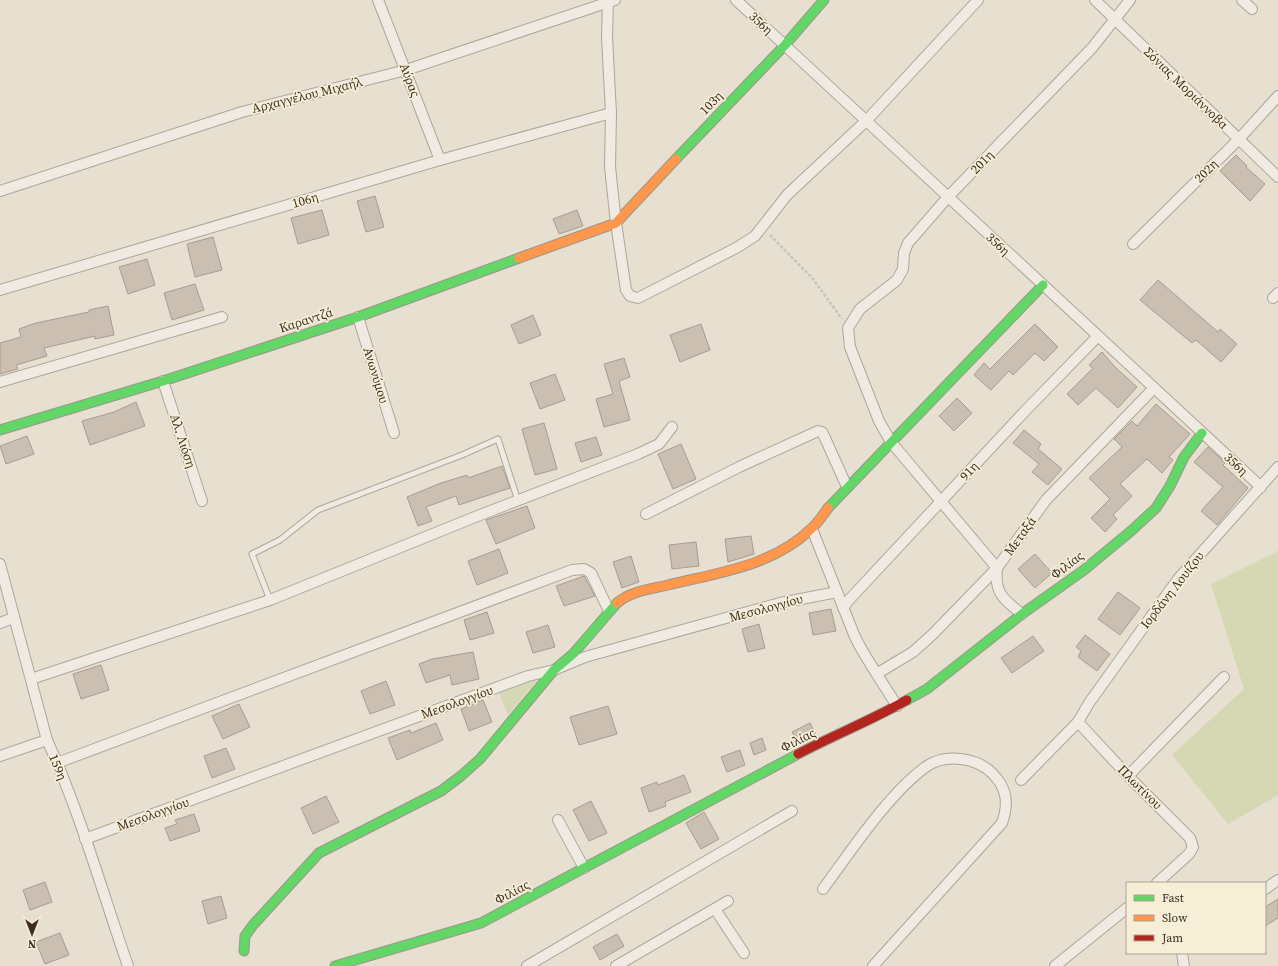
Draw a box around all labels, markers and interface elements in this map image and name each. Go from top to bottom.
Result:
street label: 356η [745,8,777,38]
street label: Σόνιας Μοριάννοβα [1140,43,1232,133]
street label: Αύρας [396,61,424,99]
street label: Αρχαγγέλου Μιχαήλ [250,73,365,117]
street label: 103η [696,88,726,118]
street label: 201η [967,147,997,177]
street label: 202η [1191,156,1221,186]
street label: 106η [290,188,320,212]
street label: 356η [982,229,1014,259]
street label: Καραντζά [277,303,335,337]
street label: Ανωνύμου [359,345,393,405]
street label: Αλ. Λιόση [166,412,200,470]
street label: 356η [1220,449,1252,479]
street label: 91η [956,458,982,484]
street label: Μεταξά [1000,513,1040,559]
street label: Φιλίας [1047,547,1087,583]
street label: Ιορδάνη Λουίζου [1137,548,1208,632]
street label: Μεσολογγίου [727,590,805,626]
street label: Μεσολογγίου [419,681,496,723]
street label: Φιλίας [778,724,818,756]
street label: 159η [45,751,71,783]
street label: Πλωτίνου [1114,761,1166,813]
street label: Μεσολογγίου [115,793,192,835]
street label: Φιλίας [492,876,532,908]
legend [1126,882,1266,954]
text: Fast [1162,890,1184,906]
text: Slow [1162,910,1188,926]
north arrow [12,914,52,954]
text: Jam [1161,930,1183,946]
text: N [28,936,36,951]

